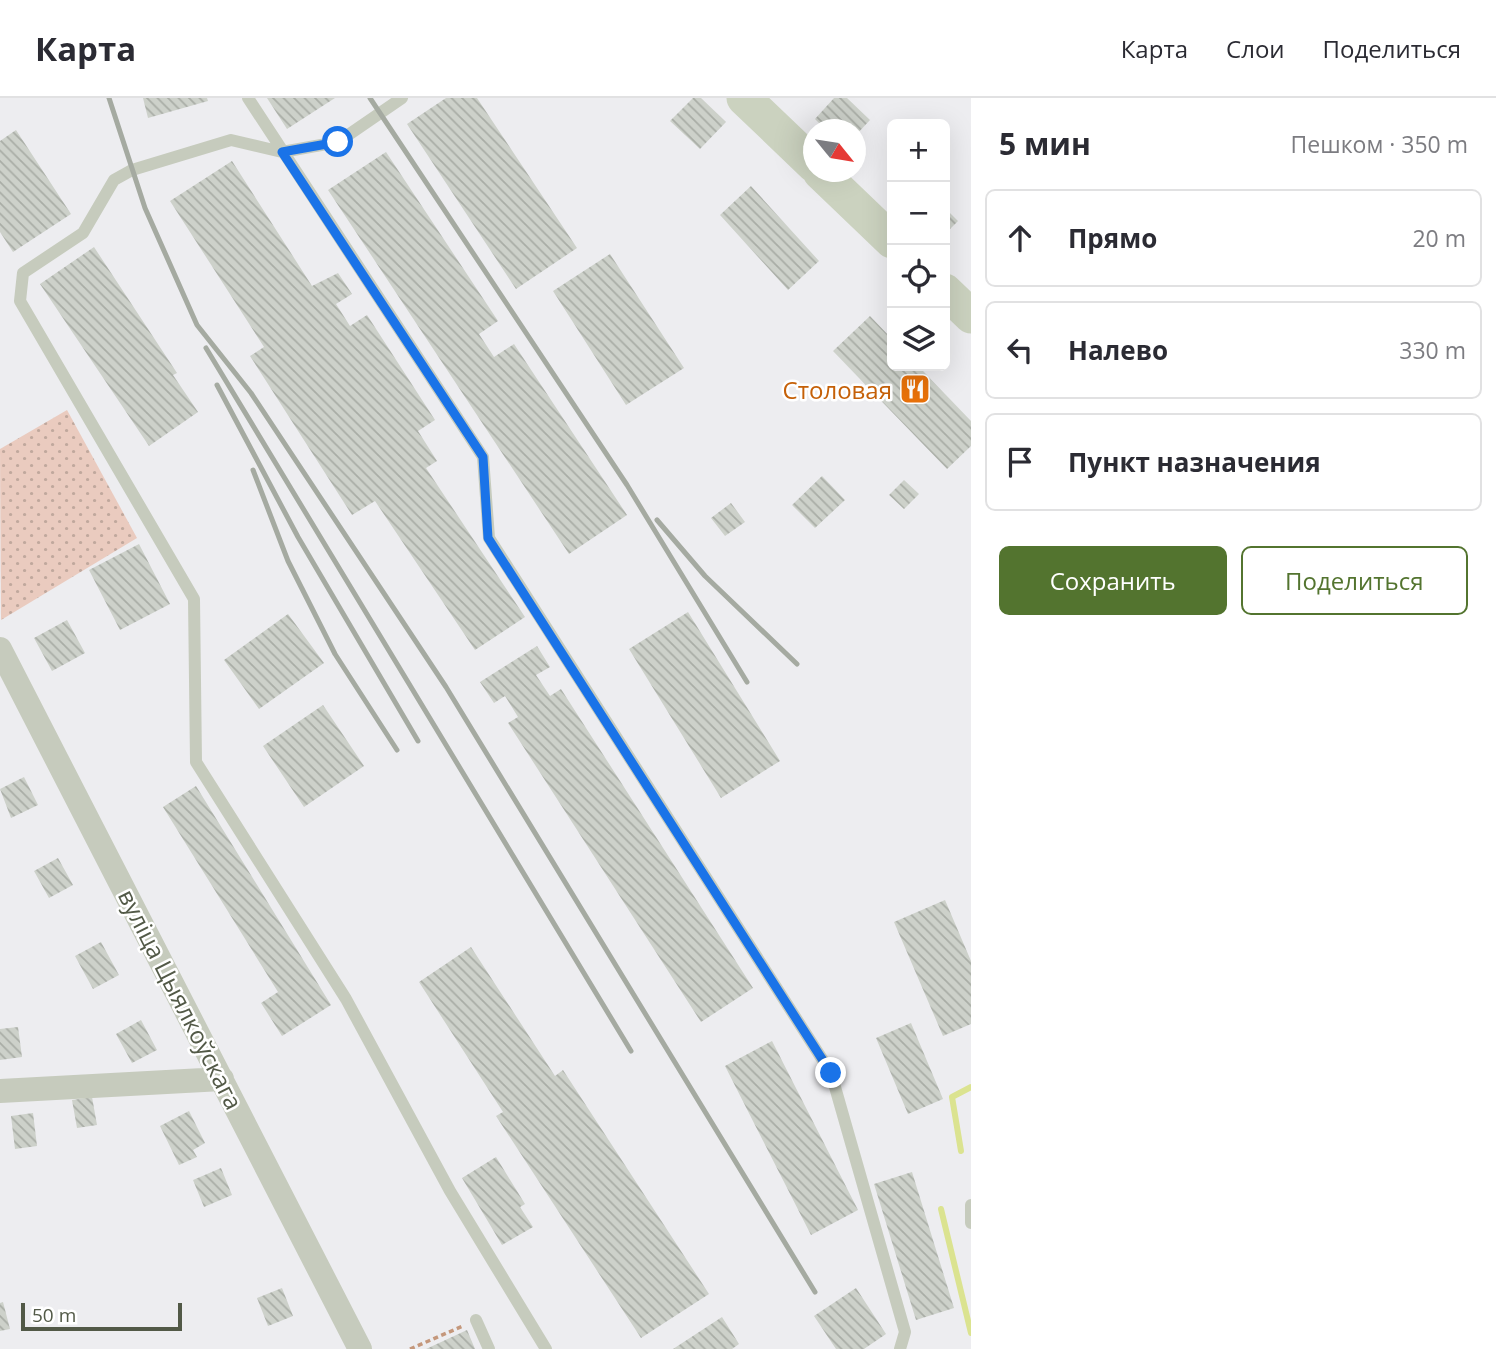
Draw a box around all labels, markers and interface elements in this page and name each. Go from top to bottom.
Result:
text: Карта [35,26,136,71]
text: Карта [1121,32,1188,65]
text: Слои [1226,32,1285,65]
text: Поделиться [1323,32,1461,65]
north arrow [803,119,866,182]
map controls [887,119,950,371]
button: + [887,119,950,182]
text: 5 мин [999,123,1091,164]
route start [322,126,353,157]
text: Пешком · 350 m [1291,128,1468,160]
button: − [887,182,950,245]
icon: ahead [1001,219,1039,257]
text: Прямо [1068,220,1157,256]
text: 20 m [1412,222,1466,254]
button: locate [887,245,950,308]
button: layers [887,308,950,371]
icon: left [1001,331,1039,369]
text: Налево [1068,332,1168,368]
text: 330 m [1399,334,1466,366]
restaurant icon: Столовая [898,372,932,406]
place label: Столовая [783,373,892,406]
icon: arrive [1001,443,1039,481]
text: Пункт назначения [1068,444,1321,480]
button: Сохранить [999,546,1227,615]
button: Поделиться [1241,546,1468,615]
street label: вуліца Цыялкоўскага [111,883,251,1115]
route end [815,1057,846,1088]
scale bar [21,1300,182,1332]
text: 50 m [32,1302,76,1328]

